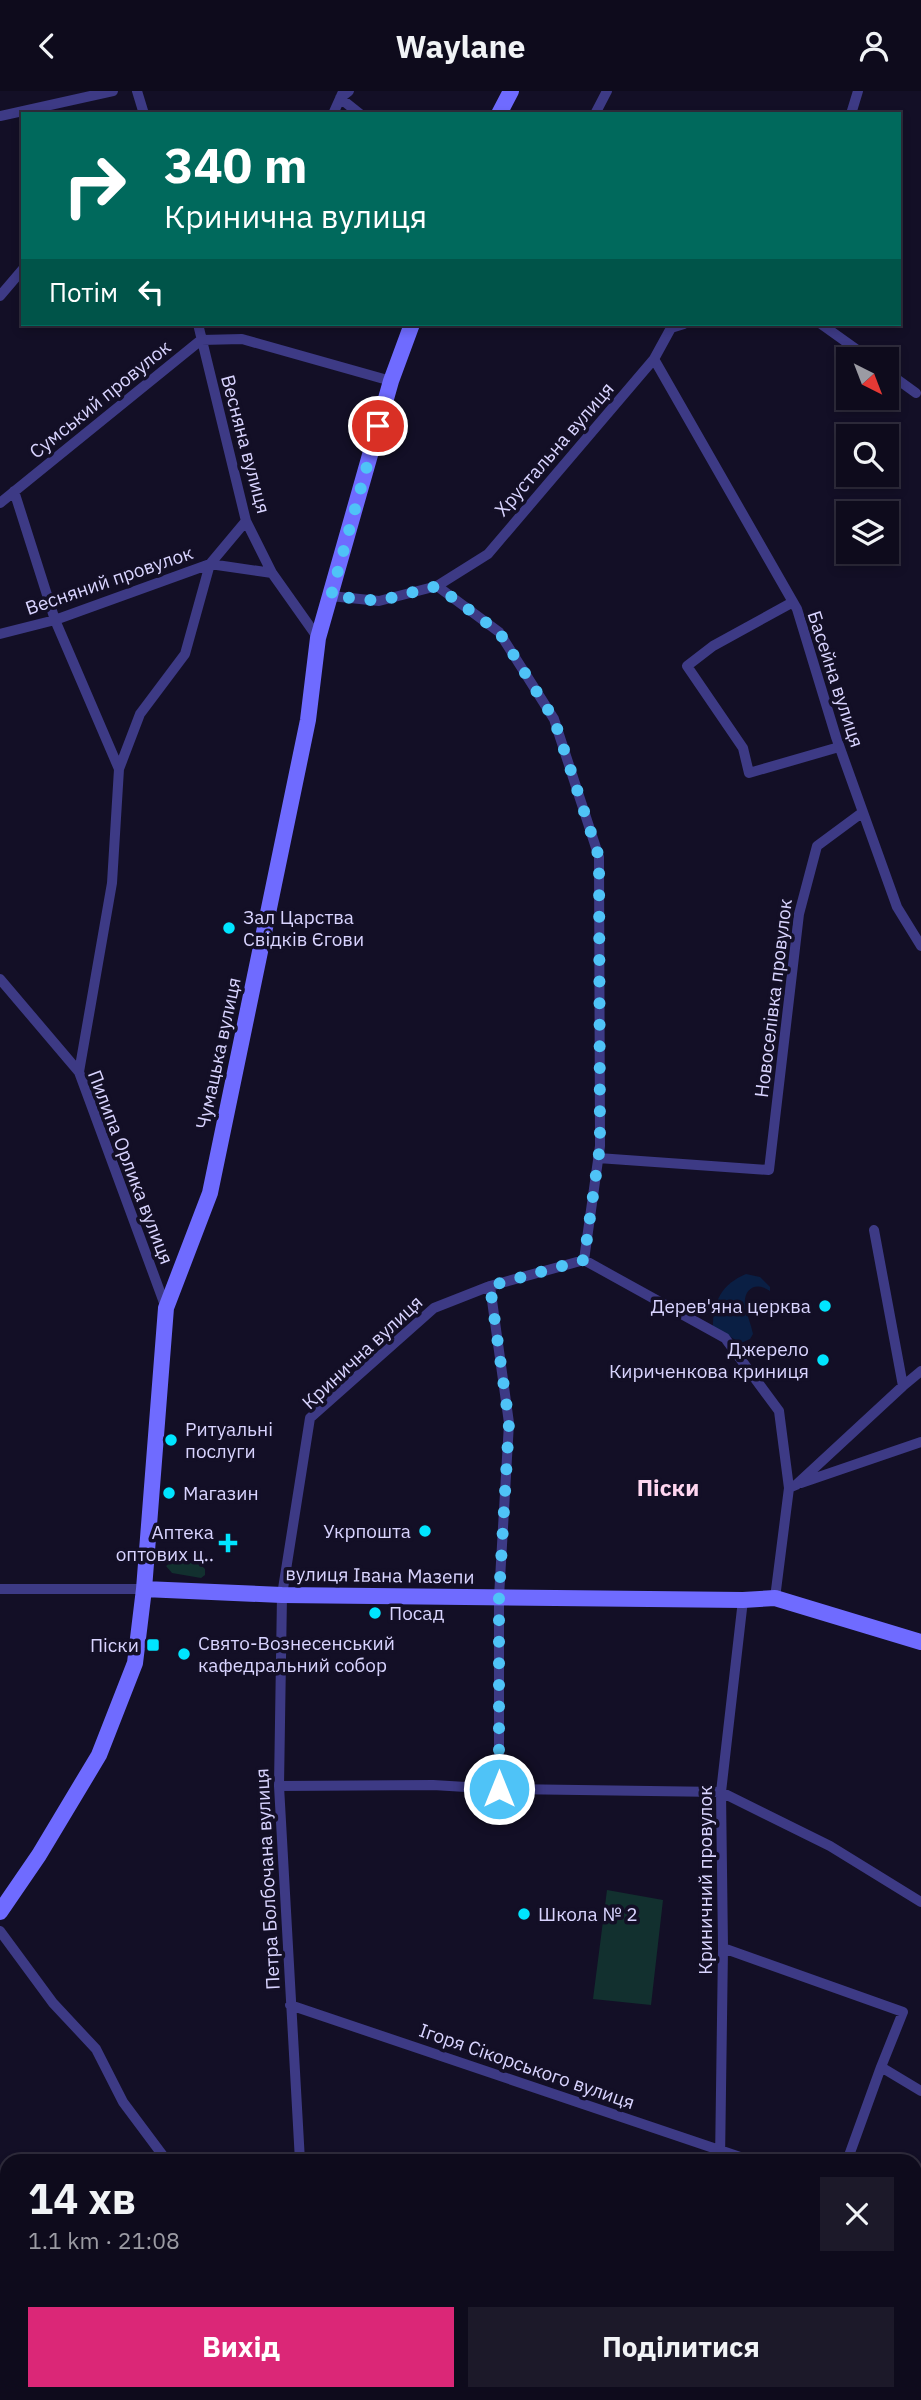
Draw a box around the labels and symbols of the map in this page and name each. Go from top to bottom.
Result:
street label: Сумський провулок [24,335,176,463]
north arrow [836,347,900,409]
street label: Весняна вулиця [216,372,276,516]
street label: Хрустальна вулиця [489,377,619,521]
pin [348,396,408,456]
street label: Весняний провулок [22,540,196,620]
street label: Басейна вулиця [803,608,869,750]
street label: Новоселівка провулок [749,897,797,1099]
place label: Зал Царства Свідків Єгови [243,905,364,951]
marker: Зал Царства Свідків Єгови [221,920,237,936]
street label: Чумацька вулиця [190,975,246,1131]
street label: Пилипа Орлика вулиця [83,1066,179,1268]
street label: Кринична вулиця [297,1290,427,1414]
place label: Дерев'яна церква [651,1294,811,1318]
marker: Дерев'яна церква [817,1298,833,1314]
place label: Джерело Кириченкова криниця [609,1337,809,1383]
marker: Джерело Кириченкова криниця [815,1352,831,1368]
place label: Ритуальні послуги [185,1417,273,1463]
marker: Ритуальні послуги [163,1432,179,1448]
district label: Піски [637,1472,699,1502]
place label: Магазин [183,1481,259,1505]
marker: Магазин [161,1485,177,1501]
place label: Укрпошта [323,1519,411,1543]
place label: Аптека оптових ц‥ [116,1520,214,1566]
marker: Укрпошта [417,1523,433,1539]
marker: Аптека оптових ц‥ [220,1535,236,1551]
street label: вулиця Івана Мазепи [285,1561,475,1589]
place label: Посад [389,1601,444,1625]
marker: Посад [367,1605,383,1621]
place label: Свято-Вознесенський кафедральний собор [198,1631,395,1677]
place label: Піски [90,1633,139,1657]
marker: Піски [145,1637,161,1653]
marker: Свято-Вознесенський кафедральний собор [176,1646,192,1662]
position arrow [462,1752,536,1826]
street label: Петра Болбочана вулиця [249,1768,285,1990]
street label: Криничний провулок [693,1785,717,1975]
place label: Школа № 2 [538,1902,638,1926]
marker: Школа № 2 [516,1906,532,1922]
street label: Ігоря Сікорського вулиця [416,2018,638,2114]

